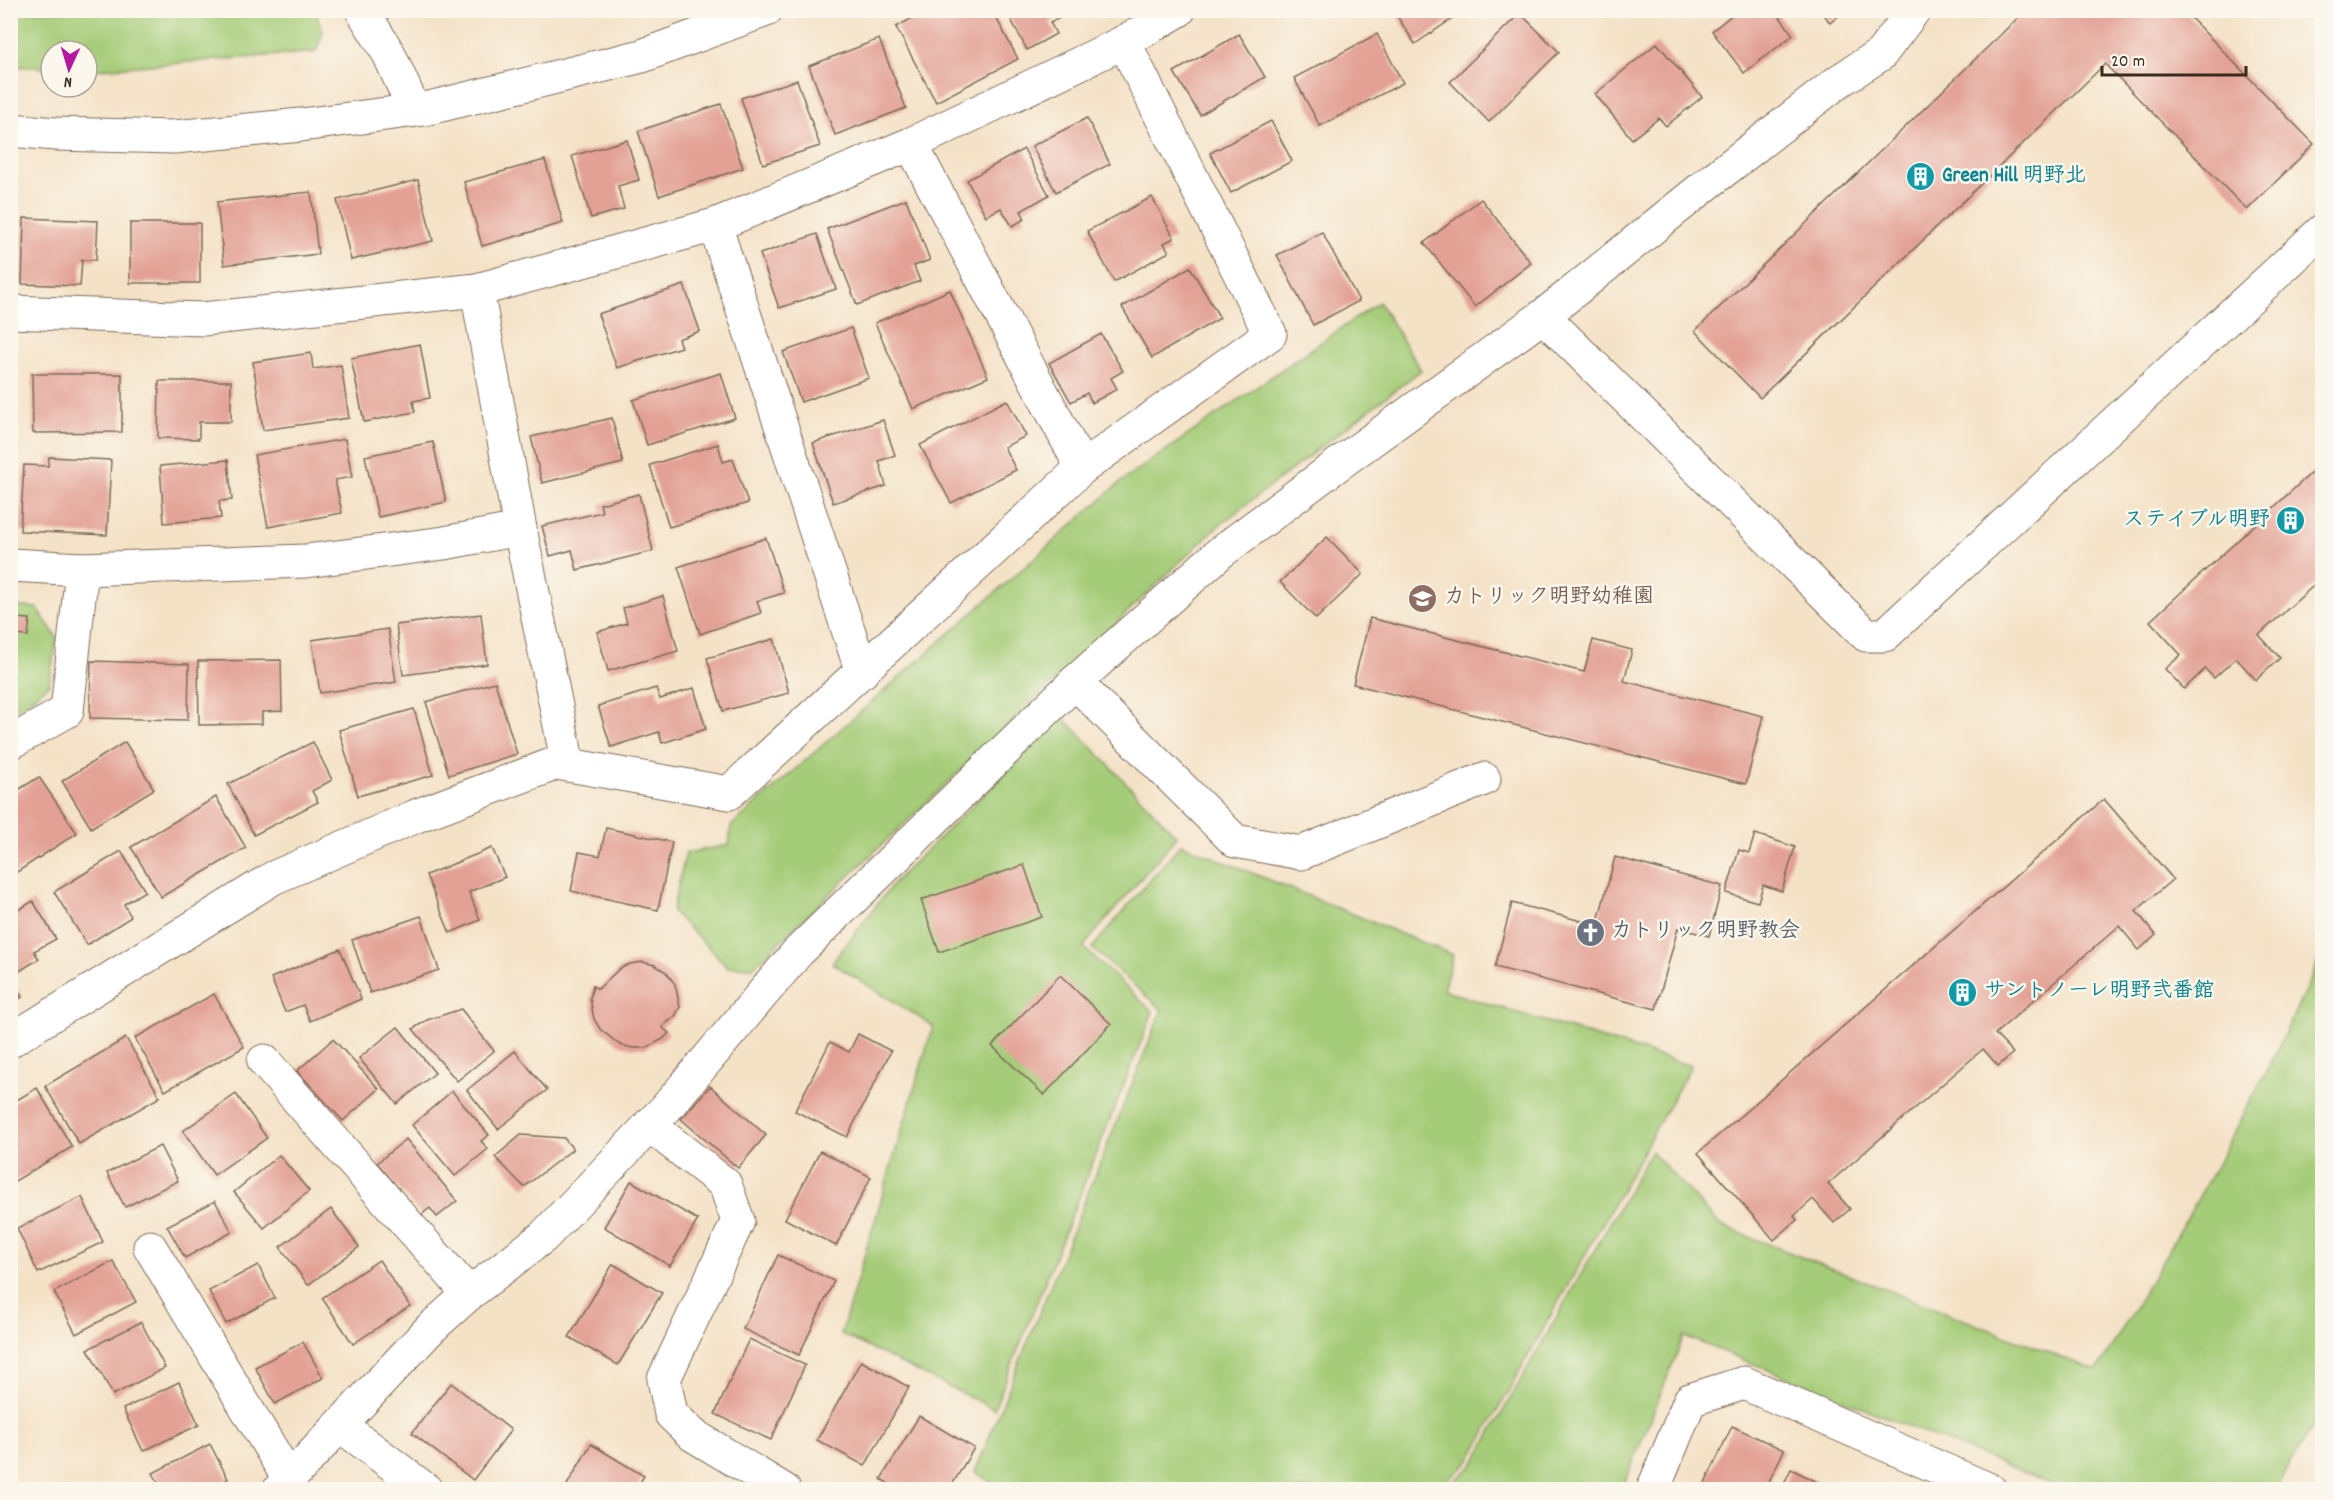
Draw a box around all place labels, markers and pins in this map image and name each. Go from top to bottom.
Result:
building icon: Green Hill 明野北 [1905,161,1937,193]
place label: Green Hill 明野北 [1942,162,2086,192]
building icon: ステイブル明野 [2275,505,2307,537]
place label: ステイブル明野 [2123,506,2270,536]
school or university icon: カトリック明野幼稚園 [1407,582,1439,614]
place label: カトリック明野幼稚園 [1444,583,1654,613]
church icon: カトリック明野教会 [1574,916,1606,948]
place label: カトリック明野教会 [1611,917,1800,947]
building icon: サントノーレ明野弐番館 [1947,976,1979,1008]
place label: サントノーレ明野弐番館 [1984,977,2214,1007]

